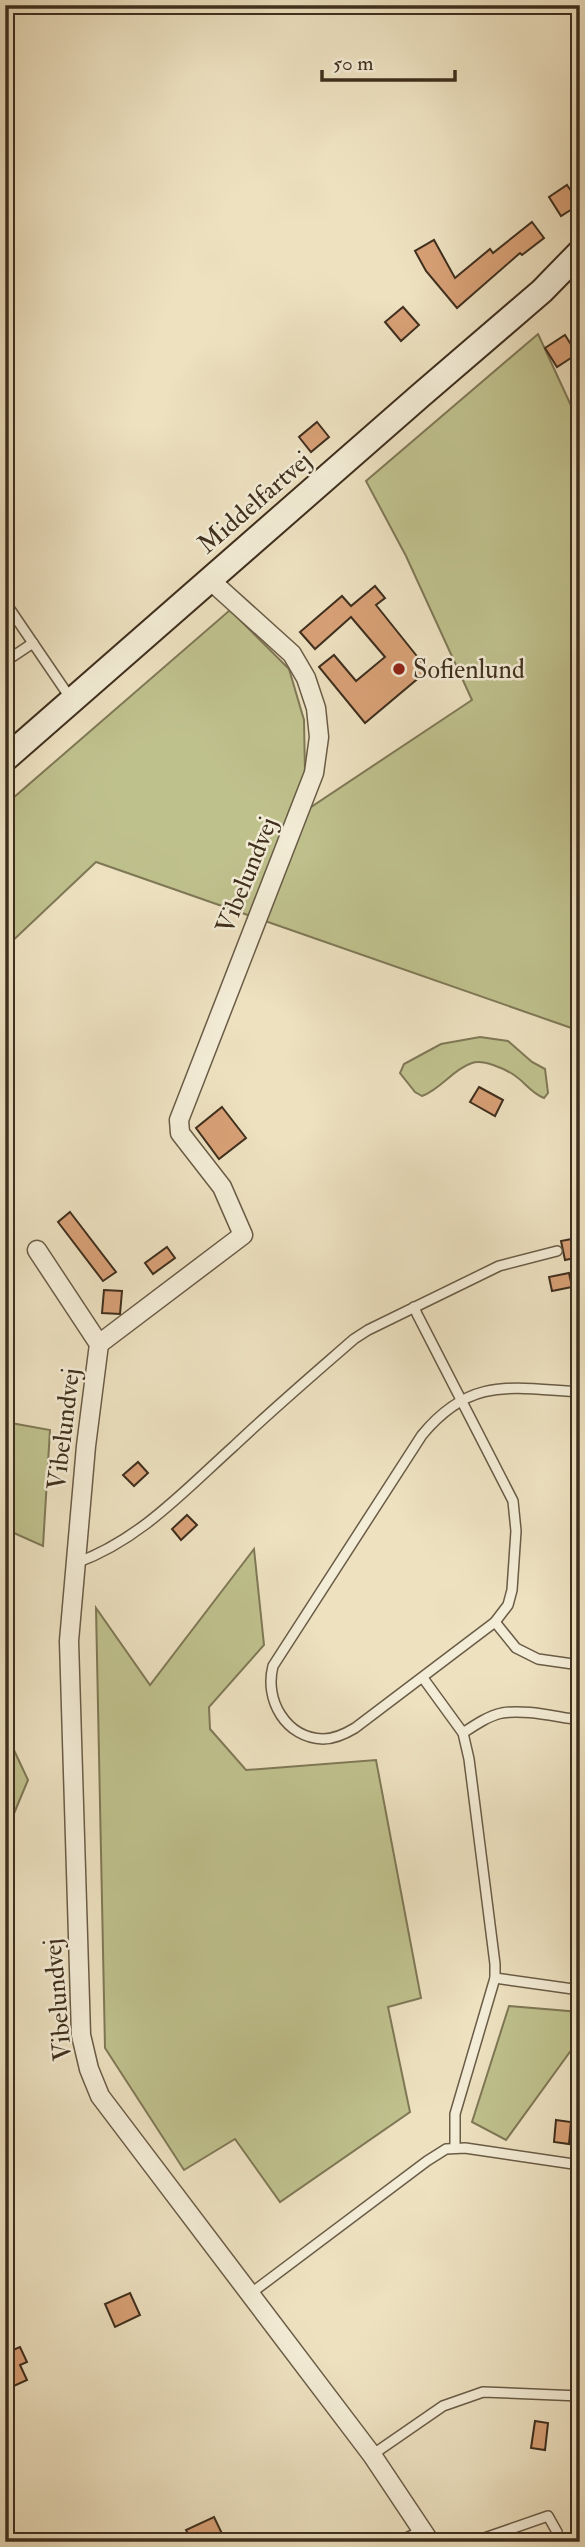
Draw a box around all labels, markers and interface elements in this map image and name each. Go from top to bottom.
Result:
scale bar [322,38,456,82]
text: 50 m [333,50,374,77]
street label: Middelfartvej [191,445,318,561]
place label: Sofienlund [413,654,525,686]
marker: Sofienlund [391,661,407,677]
street label: Vibelundvej [209,812,285,938]
street label: Vibelundvej [41,1366,87,1492]
street label: Vibelundvej [37,1937,79,2062]

